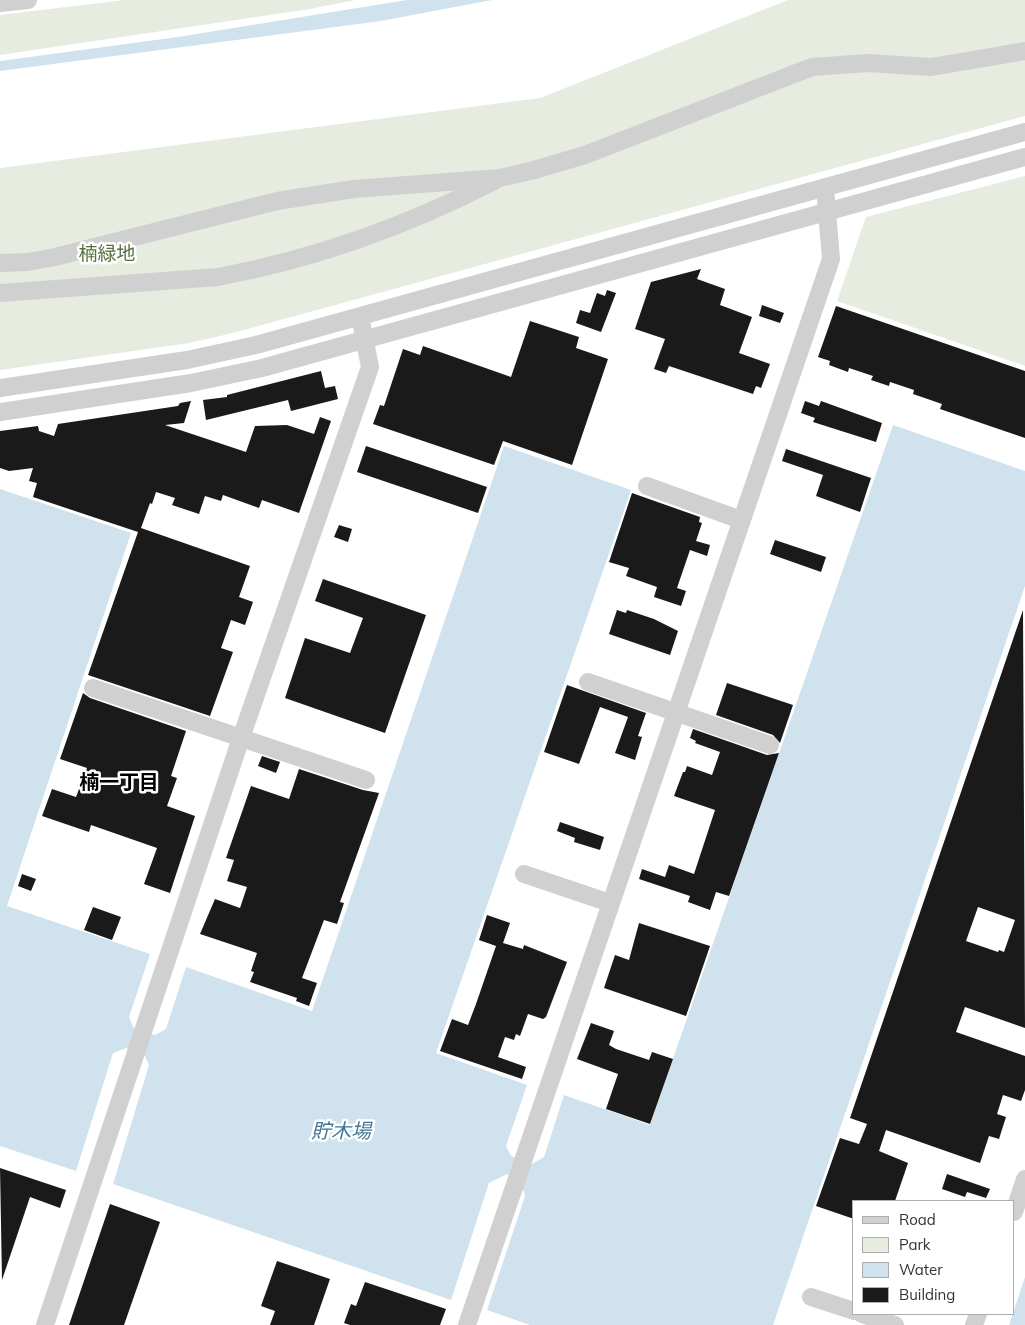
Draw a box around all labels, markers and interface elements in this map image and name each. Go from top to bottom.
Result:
park label: 楠緑地 [79,243,135,265]
district label: 楠一丁目 [79,771,159,795]
water label: 貯木場 [311,1120,371,1144]
legend [852,1200,1015,1315]
text: Road [899,1210,936,1229]
text: Park [899,1235,931,1254]
text: Water [899,1260,943,1279]
text: Building [899,1285,955,1304]

